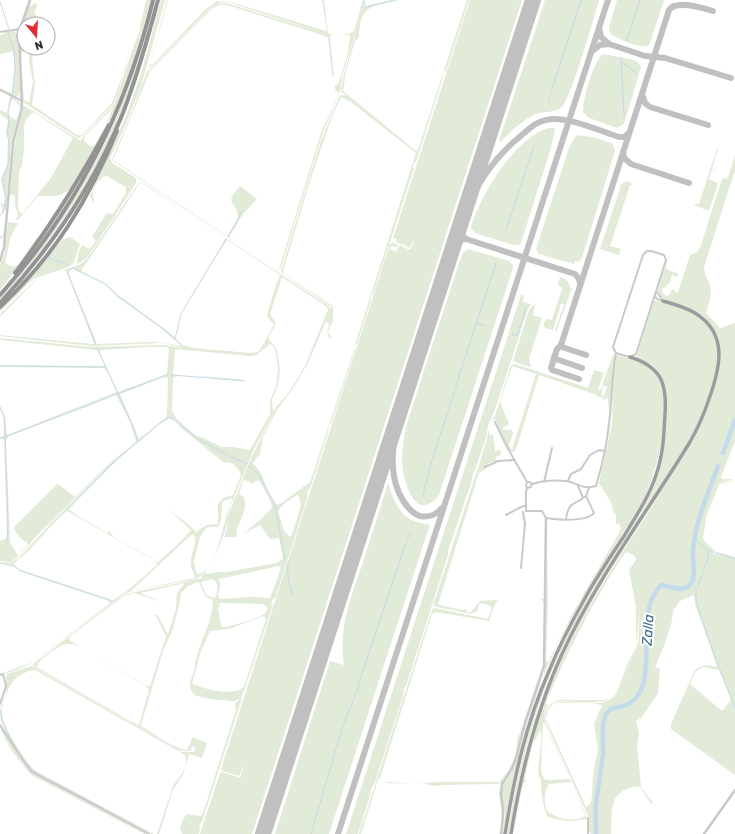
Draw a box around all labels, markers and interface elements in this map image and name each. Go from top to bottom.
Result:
north arrow [16,16,56,56]
text: N [33,38,45,52]
water label: Zalla [638,614,658,647]

